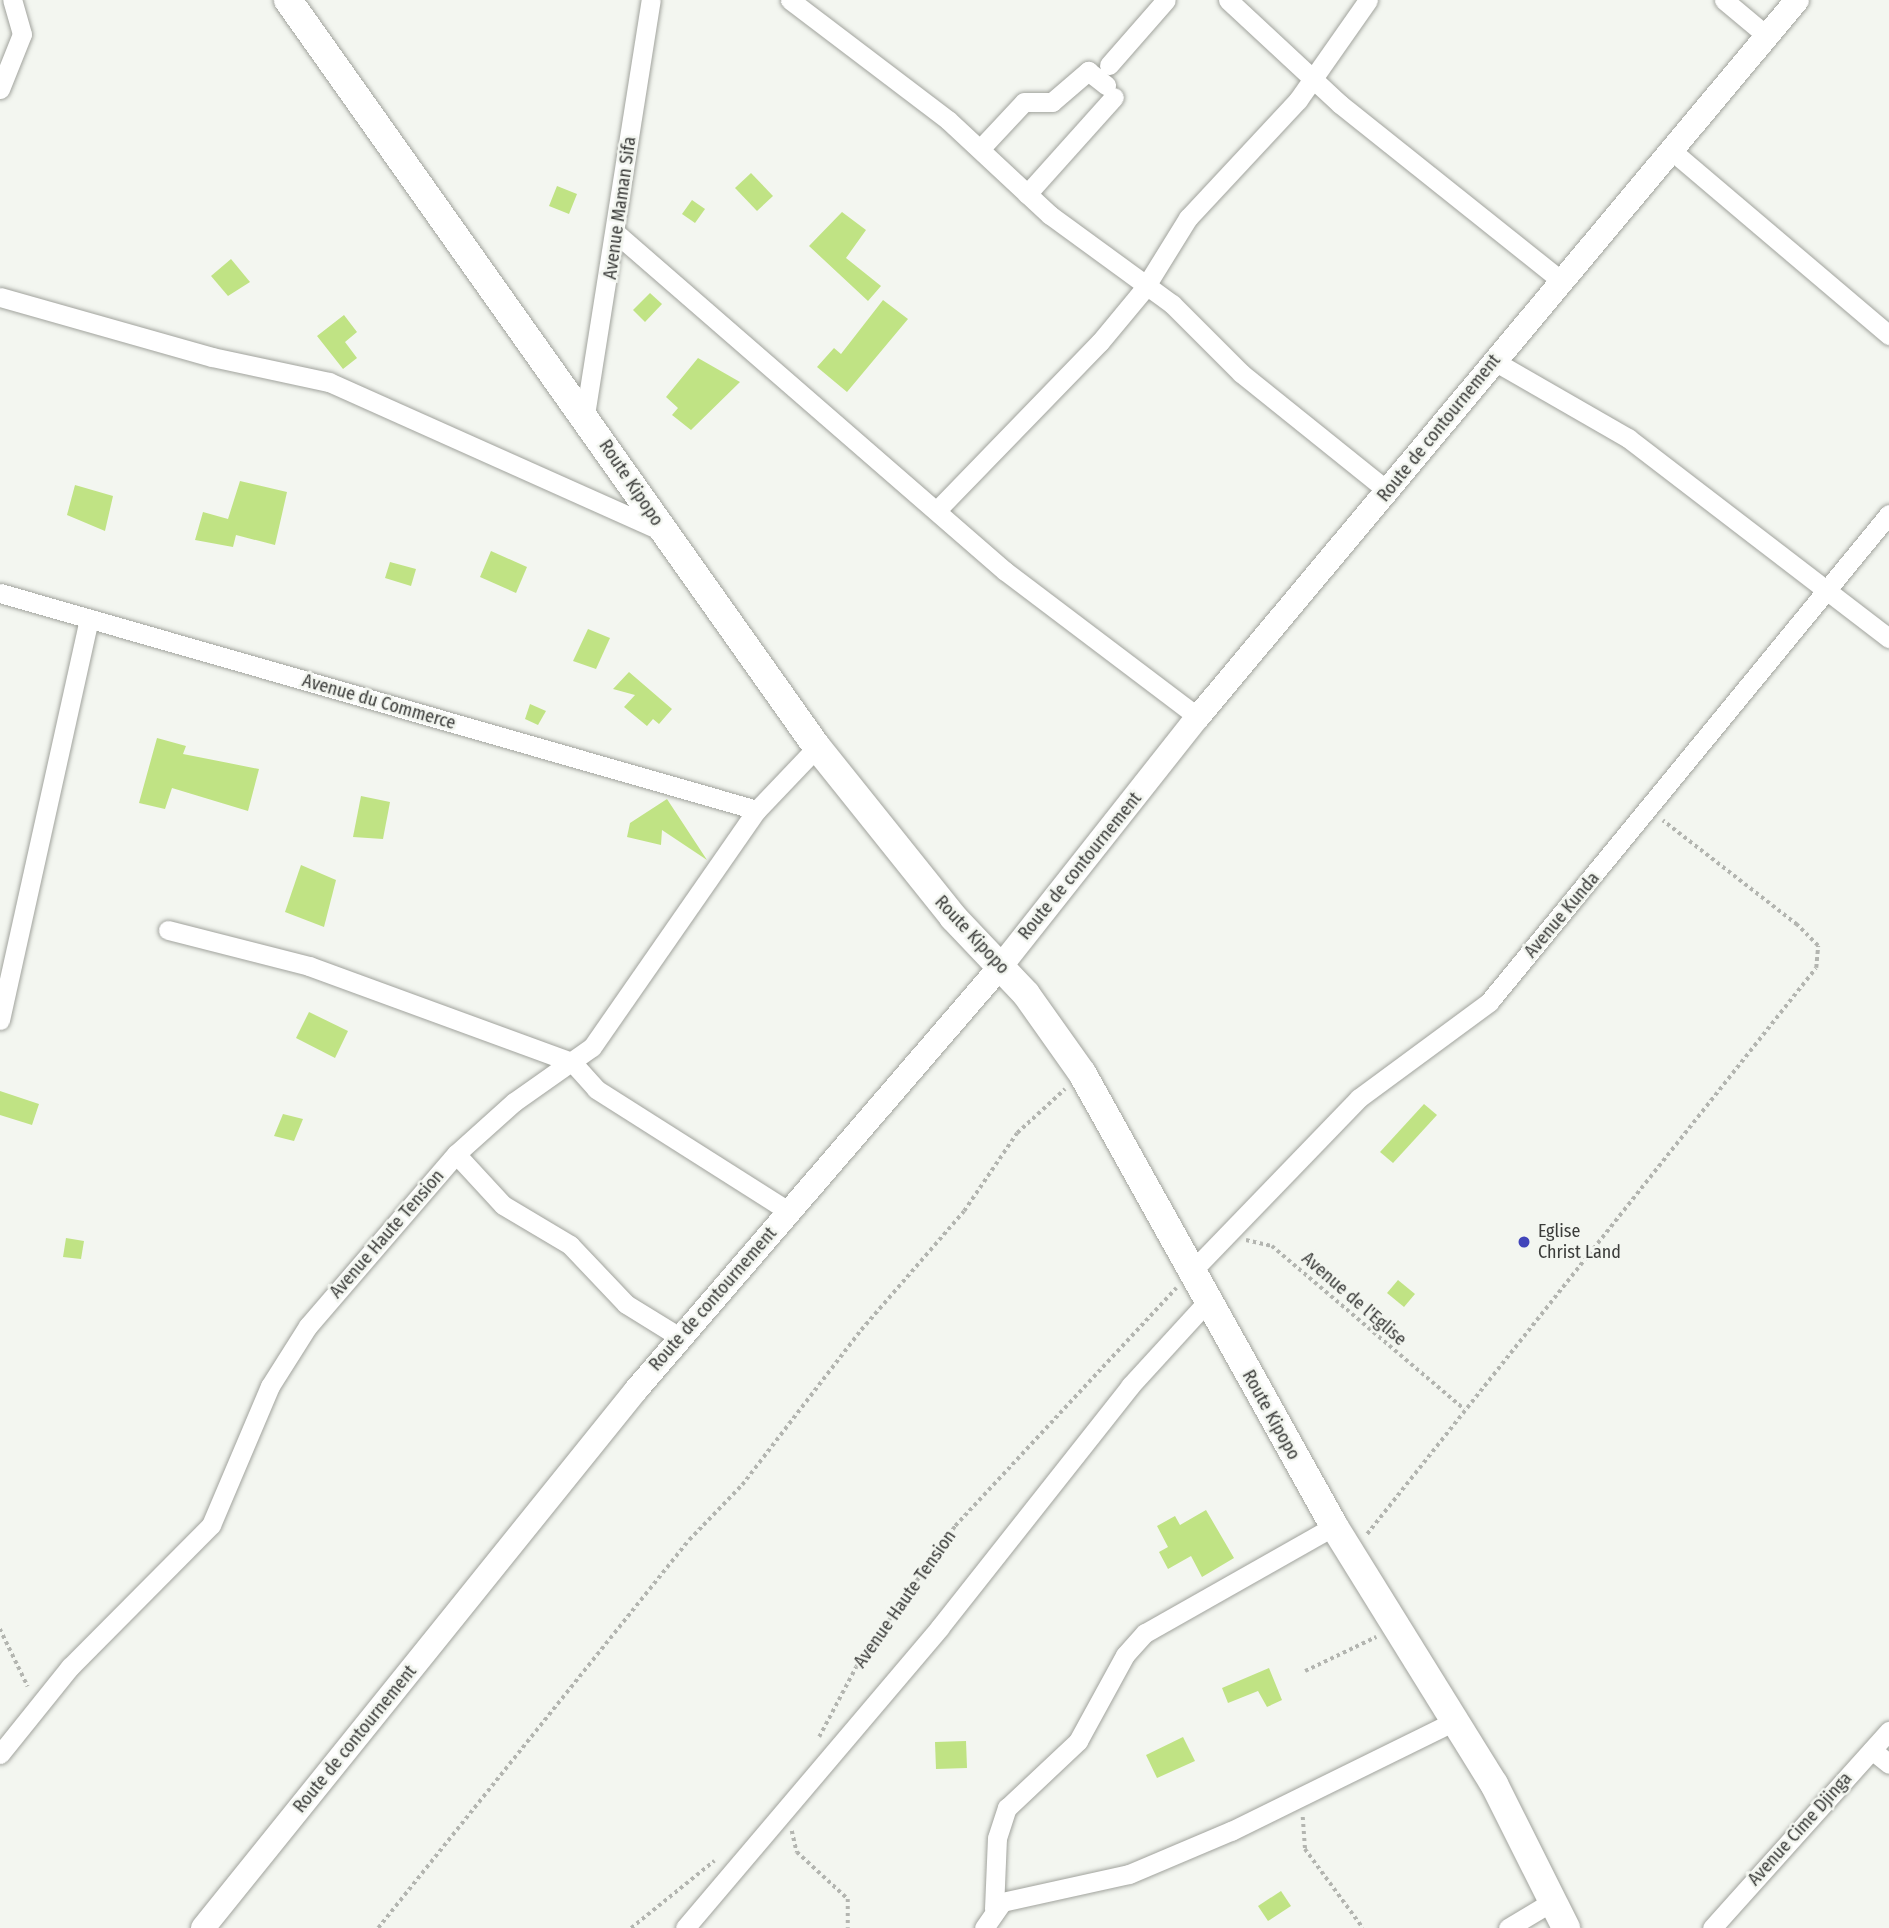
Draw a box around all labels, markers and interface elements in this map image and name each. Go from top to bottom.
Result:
street label: Avenue Maman Sifa [599,135,641,281]
street label: Route de contournement [1373,350,1505,506]
street label: Route Kipopo [594,436,668,530]
street label: Avenue du Commerce [300,670,458,734]
street label: Route de contournement [1014,788,1146,944]
street label: Avenue Kunda [1520,868,1604,962]
street label: Route Kipopo [930,891,1014,979]
street label: Avenue Haute Tension [325,1165,449,1303]
place label: Eglise Christ Land [1538,1221,1621,1264]
street label: Route de contournement [645,1223,781,1375]
marker: Eglise Christ Land [1516,1234,1532,1250]
street label: Avenue de l'Eglise [1297,1248,1411,1350]
street label: Route Kipopo [1237,1366,1305,1464]
street label: Avenue Haute Tension [849,1526,961,1672]
street label: Route de contournement [289,1661,421,1817]
street label: Avenue Cime Djinga [1743,1768,1857,1890]

